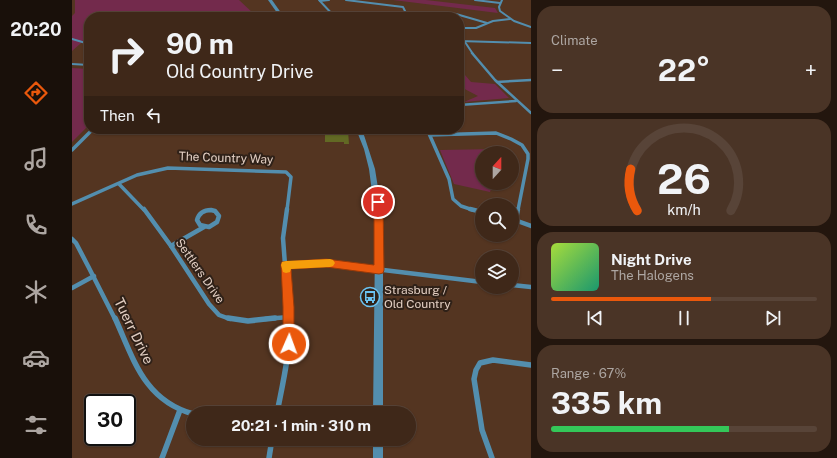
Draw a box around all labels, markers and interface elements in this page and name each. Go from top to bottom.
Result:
text: 20:20 [10,19,62,40]
text: 90 m [166,27,234,60]
icon: right [100,28,152,80]
text: Climate [551,33,598,48]
text: 22° [658,52,710,88]
text: − [551,57,563,83]
text: + [805,57,817,83]
text: Old Country Drive [166,61,314,82]
icon: directions [22,79,50,107]
icon: left [143,104,165,126]
text: Then [100,107,135,124]
icon: music [22,145,50,173]
north arrow [475,146,519,190]
map controls [475,146,519,294]
street label: The Country Way [178,149,274,167]
text: 26 [657,153,711,202]
pin [361,185,395,219]
icon: arrive [367,191,389,213]
button: search [475,198,519,242]
text: km/h [667,200,701,217]
icon: phone [22,211,50,239]
street label: Settlers Drive [173,236,228,306]
button: layers [475,250,519,294]
text: Night Drive [611,251,692,268]
text: The Halogens [611,268,694,283]
icon: climate [22,278,50,306]
place label: Strasburg / Old Country [384,283,451,311]
bus stop icon: Strasburg / Old Country [359,286,381,308]
street label: Tuerr Drive [111,295,157,367]
icon: previous [584,307,606,329]
icon: pause [673,307,695,329]
icon: next [762,307,784,329]
position arrow [268,323,310,365]
icon: car [22,344,50,372]
text: Range · 67% [551,366,626,381]
text: 335 km [551,385,662,421]
speed limit sign: 30 [84,394,136,446]
icon: filters [22,411,50,439]
text: 20:21 · 1 min · 310 m [231,417,371,434]

